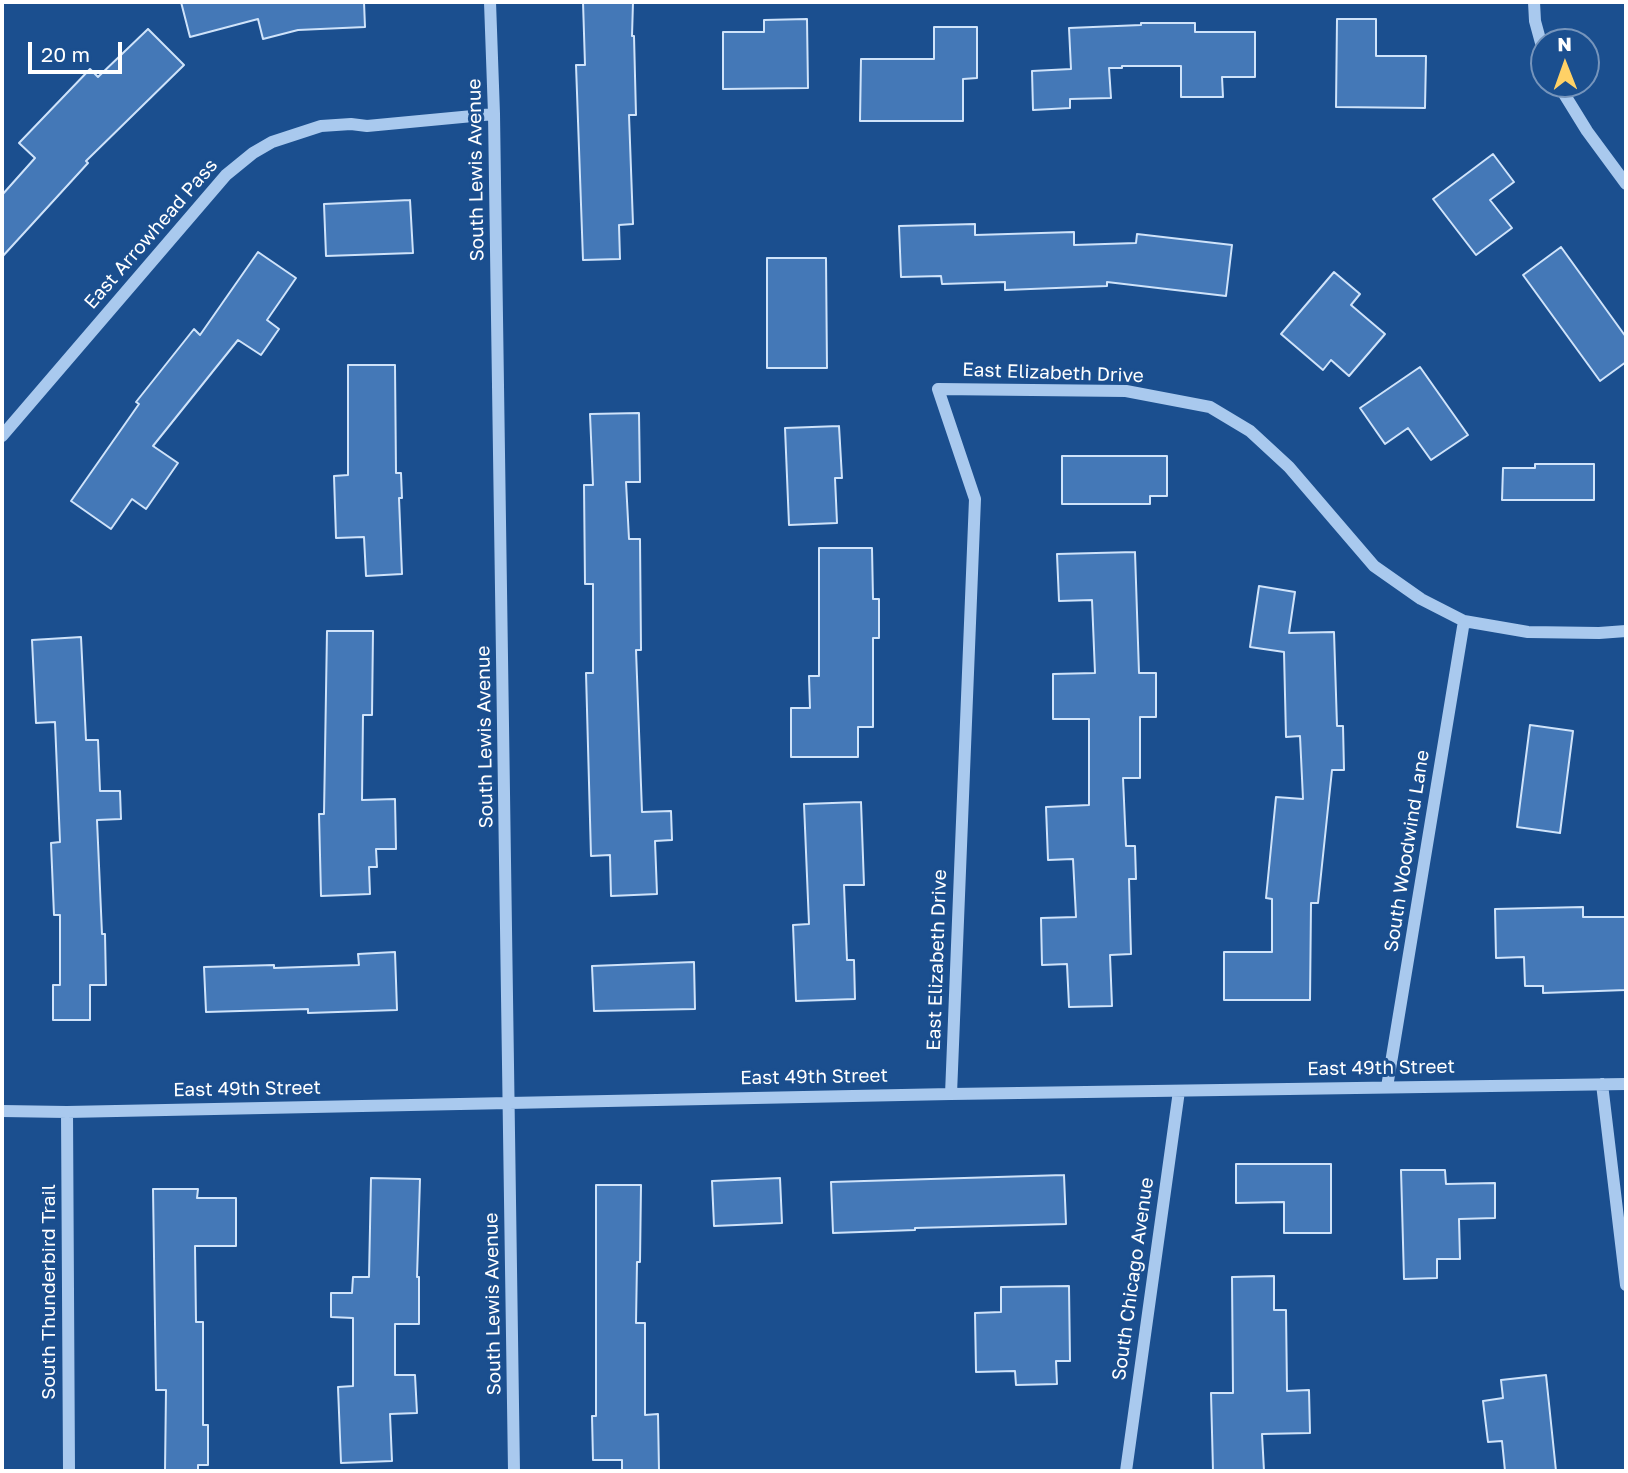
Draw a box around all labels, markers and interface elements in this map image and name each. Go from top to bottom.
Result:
scale bar [32,28,126,72]
north arrow [1530,28,1600,98]
text: N [1557,32,1572,55]
text: 20 m [41,41,90,67]
street label: South Lewis Avenue [463,78,489,262]
street label: East Arrowhead Pass [80,154,222,314]
street label: East Elizabeth Drive [962,358,1144,388]
street label: South Lewis Avenue [472,645,498,829]
street label: South Woodwind Lane [1380,748,1434,954]
street label: East Elizabeth Drive [922,869,952,1051]
street label: East 49th Street [1307,1055,1455,1081]
street label: East 49th Street [740,1064,888,1090]
street label: East 49th Street [173,1076,321,1102]
street label: South Chicago Avenue [1107,1176,1159,1382]
street label: South Thunderbird Trail [38,1184,60,1400]
street label: South Lewis Avenue [480,1212,506,1396]

